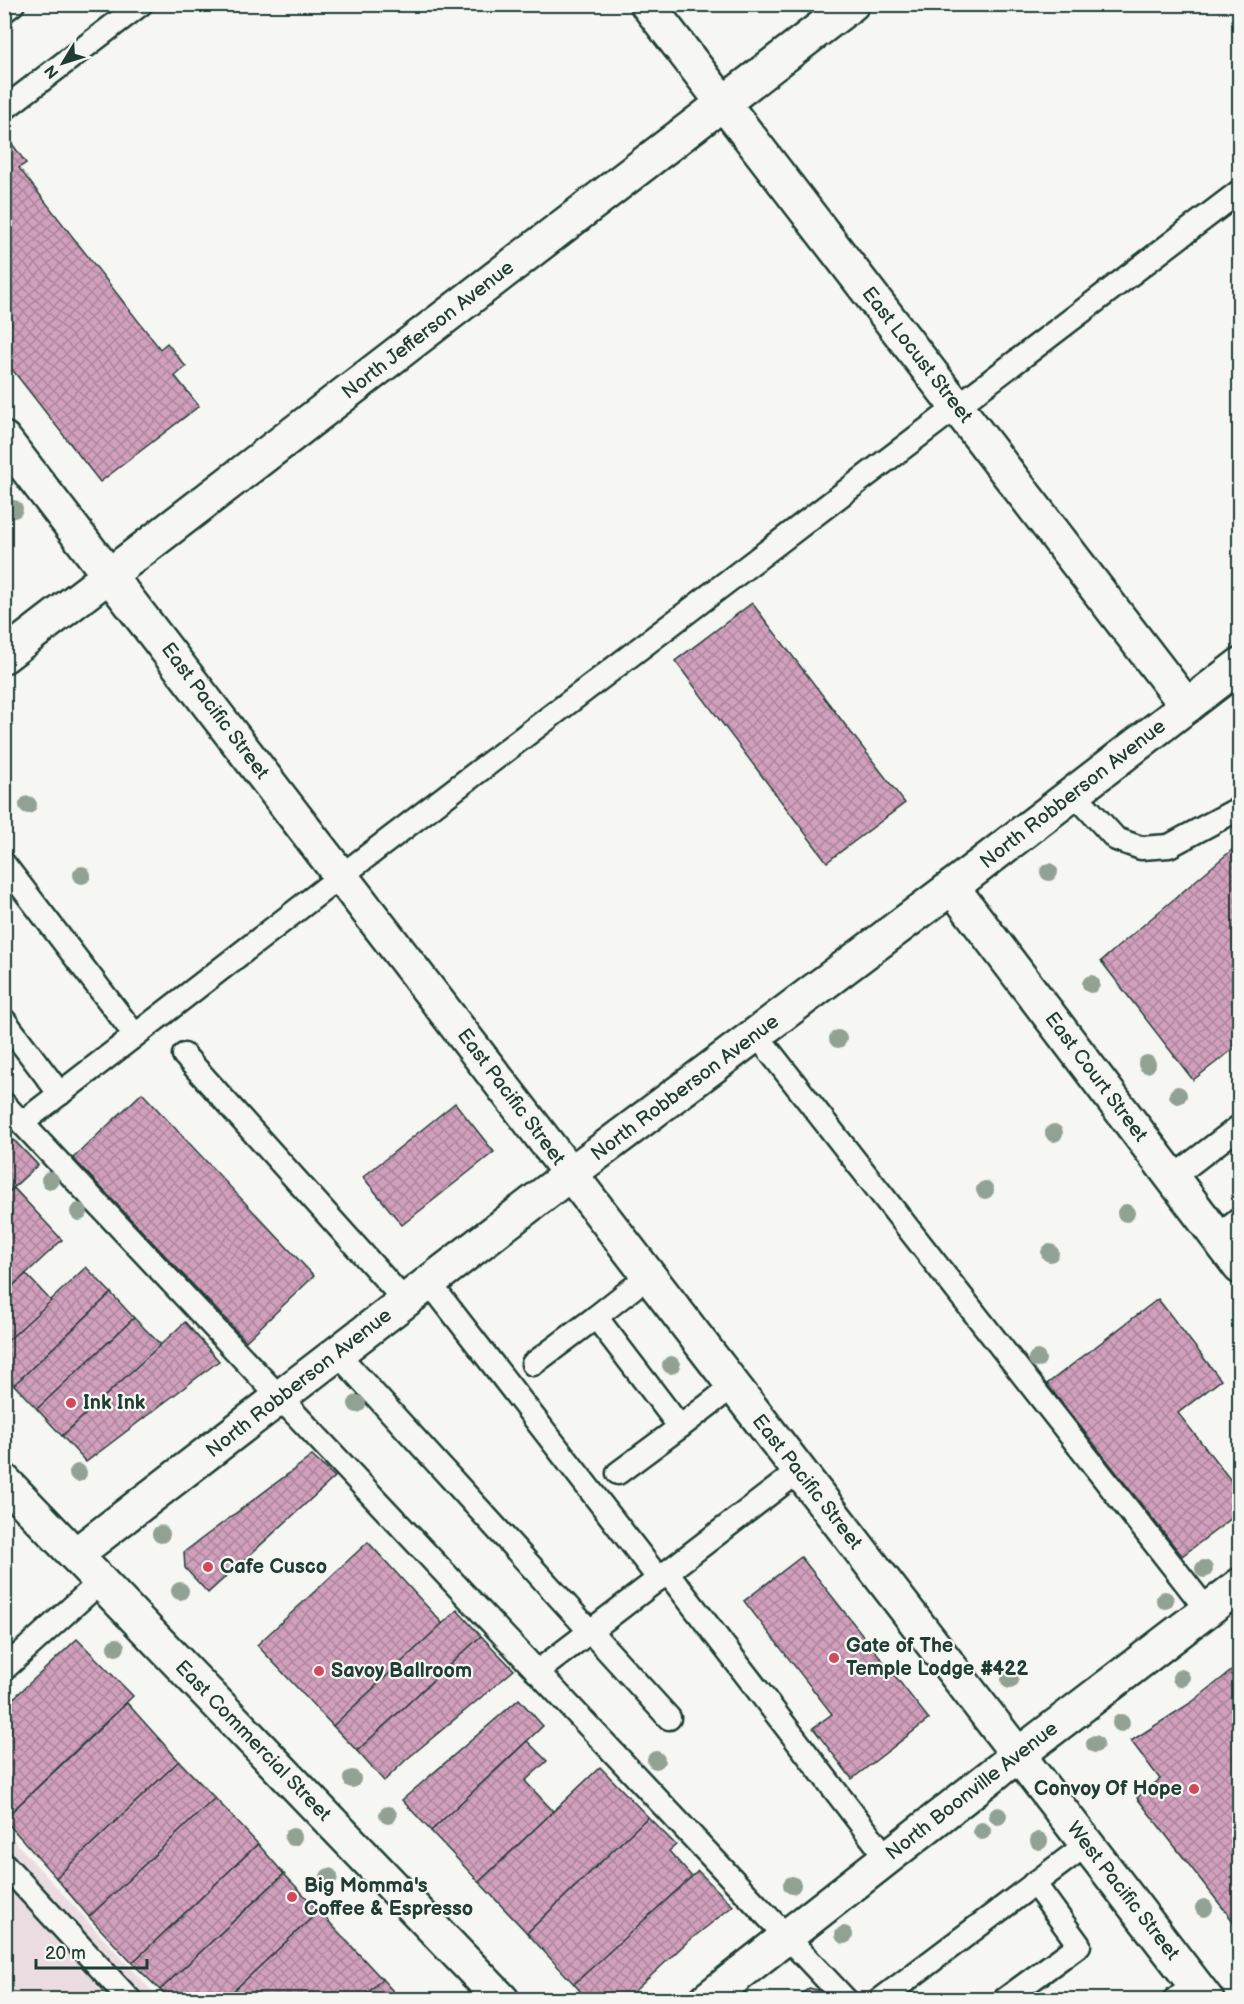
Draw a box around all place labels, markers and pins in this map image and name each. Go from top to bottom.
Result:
place label: Ink Ink [83,1391,146,1415]
marker: Ink Ink [64,1396,78,1410]
place label: Cafe Cusco [220,1555,327,1579]
marker: Cafe Cusco [201,1560,215,1574]
place label: Gate of The Temple Lodge #422 [846,1634,1028,1681]
marker: Gate of The Temple Lodge #422 [827,1651,841,1665]
place label: Savoy Ballroom [331,1659,472,1683]
marker: Savoy Ballroom [312,1664,326,1678]
place label: Convoy Of Hope [1034,1777,1182,1801]
marker: Convoy Of Hope [1187,1782,1201,1796]
place label: Big Momma's Coffee & Espresso [304,1874,473,1921]
marker: Big Momma's Coffee & Espresso [285,1890,299,1904]

